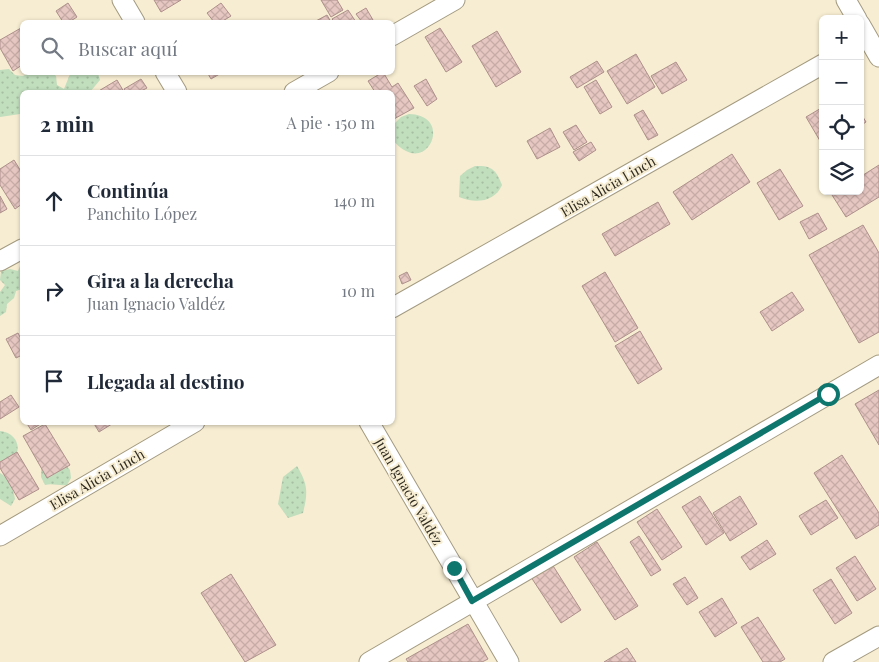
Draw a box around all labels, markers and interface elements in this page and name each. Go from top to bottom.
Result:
map controls [819,15,864,195]
button: + [819,15,864,60]
search box [20,20,395,75]
icon: search [38,34,66,62]
text: Buscar aquí [78,35,178,61]
button: − [819,60,864,105]
button: locate [819,105,864,150]
text: 2 min [40,109,94,137]
text: A pie · 150 m [287,112,375,133]
button: layers [819,150,864,195]
street label: Elisa Alicia Linch [557,151,660,221]
text: Continúa [87,177,169,203]
icon: ahead [40,187,68,215]
text: 140 m [333,190,375,211]
text: Panchito López [87,203,197,224]
text: Gira a la derecha [87,267,234,293]
icon: right [40,277,68,305]
text: 10 m [341,280,375,301]
text: Juan Ignacio Valdéz [87,293,225,314]
icon: arrive [40,367,68,395]
text: Llegada al destino [87,368,245,394]
route start [817,383,840,406]
street label: Juan Ignacio Valdéz [370,433,448,548]
street label: Elisa Alicia Linch [46,444,149,514]
route end [443,557,466,580]

